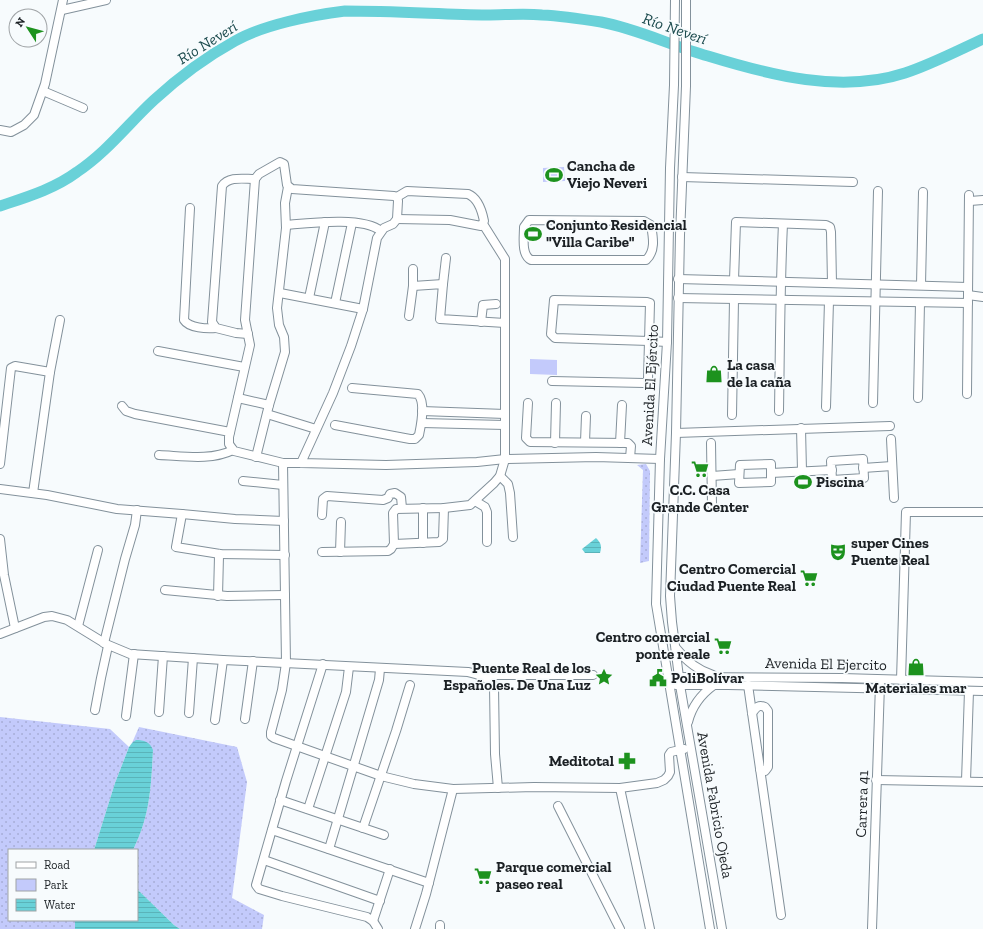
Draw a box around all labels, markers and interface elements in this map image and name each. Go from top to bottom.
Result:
north arrow [8,8,48,48]
water label: Río Neverí [640,9,710,49]
text: N [13,15,28,30]
water label: Río Neverí [174,16,241,68]
place label: Cancha de Viejo Neveri [567,157,648,192]
sports icon: Cancha de Viejo Neveri [544,165,564,185]
place label: Conjunto Residencial "Villa Caribe" [546,216,687,251]
sports icon: Conjunto Residencial "Villa Caribe" [523,224,543,244]
street label: Avenida El Ejército [638,323,662,446]
place label: La casa de la caña [727,356,792,391]
shop icon: La casa de la caña [704,364,724,384]
supermarket icon: C.C. Casa Grande Center [690,459,710,479]
sports icon: Piscina [793,472,813,492]
place label: Piscina [816,473,865,491]
place label: C.C. Casa Grande Center [651,481,749,516]
place label: super Cines Puente Real [851,534,929,569]
theatre icon: super Cines Puente Real [828,542,848,562]
place label: Centro Comercial Ciudad Puente Real [667,560,796,595]
supermarket icon: Centro Comercial Ciudad Puente Real [799,568,819,588]
place label: Centro comercial ponte reale [596,628,710,663]
supermarket icon: Centro comercial ponte reale [713,636,733,656]
street label: Avenida El Ejercito [765,654,887,674]
shop icon: Materiales mar [906,657,926,677]
place label: Puente Real de los Españoles. De Una Luz [443,659,591,694]
place icon: Puente Real de los Españoles. De Una Luz [594,667,614,687]
public building icon: PoliBolívar [648,668,668,688]
place label: PoliBolívar [671,669,744,687]
place label: Materiales mar [865,679,967,697]
street label: Avenida Fabricio Ojeda [693,730,737,880]
pharmacy icon: Meditotal [617,751,637,771]
place label: Meditotal [549,752,614,770]
street label: Carrera 41 [852,770,872,838]
legend [8,849,138,921]
text: Road [44,858,70,872]
place label: Parque comercial paseo real [496,858,612,893]
supermarket icon: Parque comercial paseo real [473,866,493,886]
text: Park [44,878,69,892]
text: Water [44,898,76,912]

